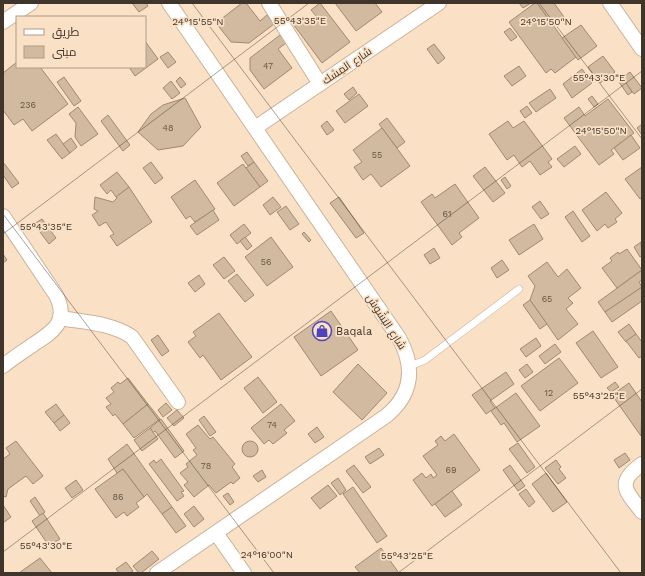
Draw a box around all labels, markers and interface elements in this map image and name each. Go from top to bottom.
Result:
text: 55°43'35"E [274,15,326,26]
legend [16,16,146,68]
text: 24°15'55"N [172,16,224,27]
text: 24°15'50"N [520,16,572,27]
text: طريق [52,25,80,39]
text: مبنى [52,45,77,59]
street label: شارع المِسْك [320,45,375,88]
house number: 47 [263,61,273,71]
text: 55°43'30"E [573,72,625,83]
house number: 236 [20,100,36,110]
house number: 48 [162,123,174,133]
text: 24°15'50"N [575,125,627,136]
house number: 55 [372,150,382,160]
house number: 61 [443,209,451,219]
text: 55°43'35"E [20,221,72,232]
house number: 56 [261,257,271,267]
street label: شارع البَشُوش [362,291,410,353]
house number: 65 [542,294,552,304]
shop icon: Baqala [311,320,333,342]
place label: Baqala [336,325,372,338]
house number: 12 [545,388,553,398]
text: 55°43'25"E [573,390,625,401]
house number: 74 [267,420,277,430]
house number: 78 [201,461,211,471]
house number: 69 [445,465,457,475]
house number: 86 [112,492,124,502]
text: 55°43'30"E [20,540,72,551]
text: 24°16'00"N [241,549,293,560]
text: 55°43'25"E [381,550,433,561]

